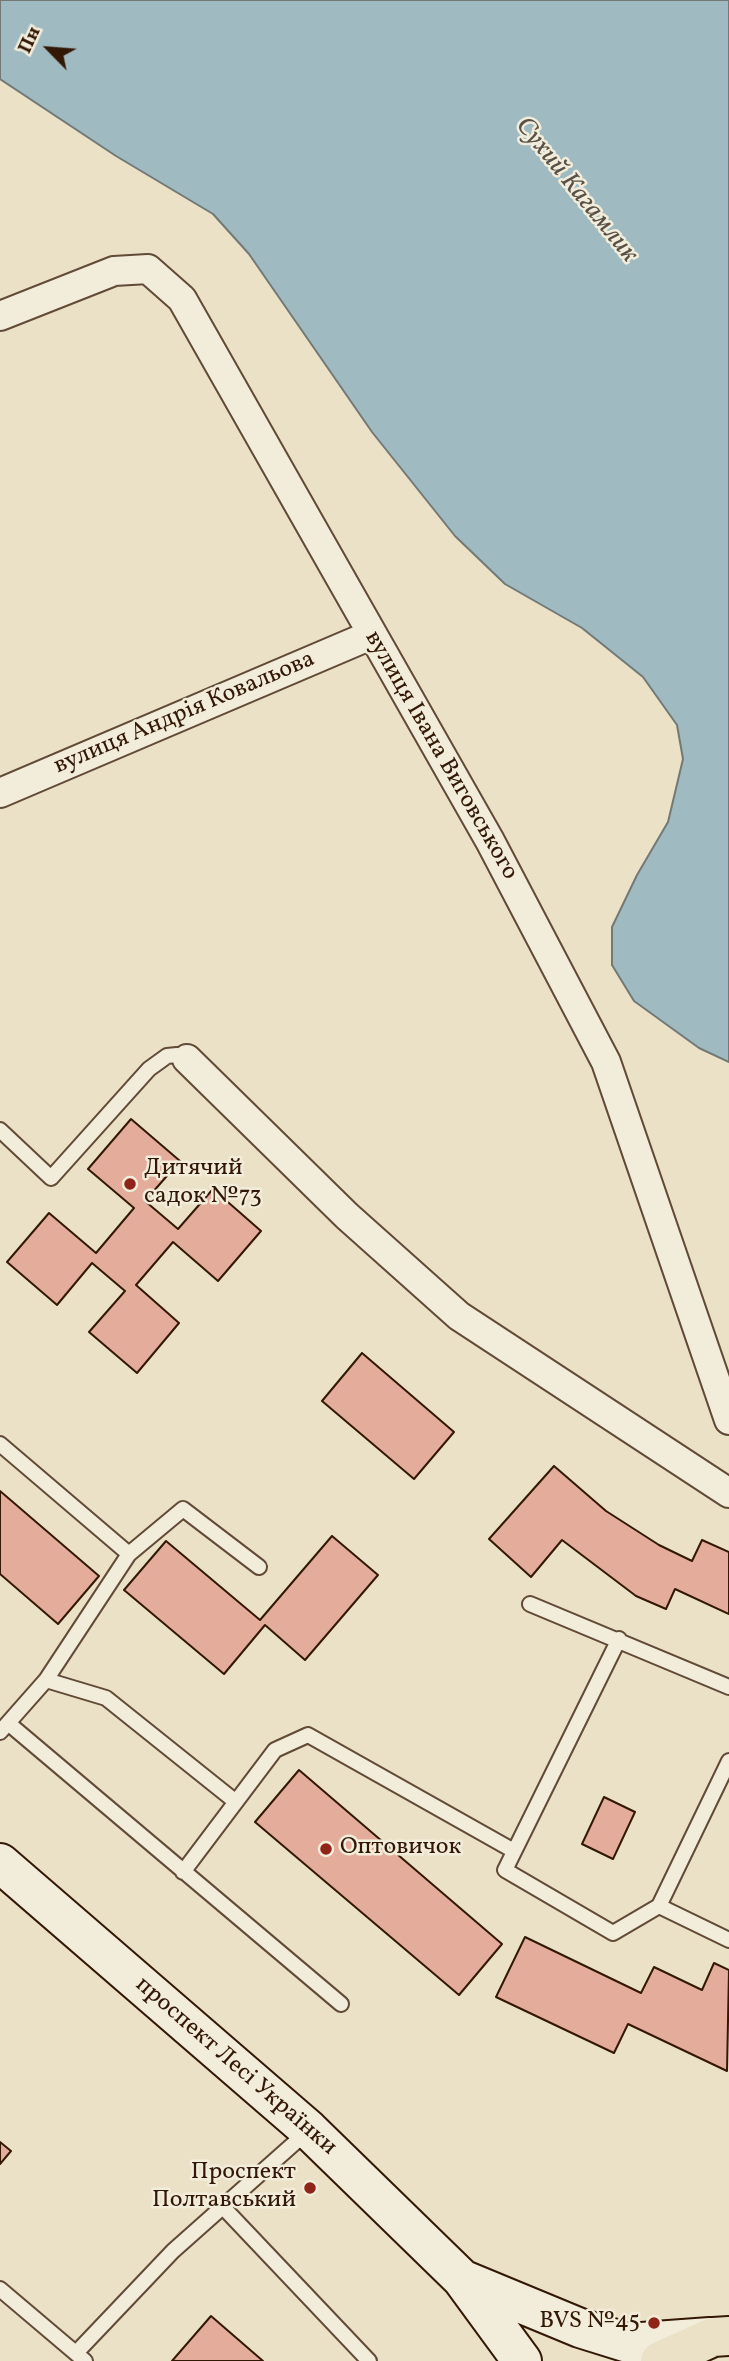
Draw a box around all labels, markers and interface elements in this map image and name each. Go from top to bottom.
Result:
north arrow [14,14,84,84]
text: Пн [12,22,47,58]
water label: Сухий Кагамлик [507,112,643,270]
street label: вулиця Івана Виговського [357,626,523,886]
street label: вулиця Андрія Ковальова [50,646,320,782]
place label: Дитячий садок №73 [144,1156,262,1212]
marker: Дитячий садок №73 [122,1176,138,1192]
place label: Оптовичок [340,1835,461,1863]
marker: Оптовичок [318,1841,334,1857]
street label: проспект Лесі Українки [128,1971,342,2163]
place label: Проспект Полтавський [152,2160,296,2216]
marker: Проспект Полтавський [302,2180,318,2196]
place label: BVS №45 [539,2309,640,2337]
marker: BVS №45 [646,2315,662,2331]

